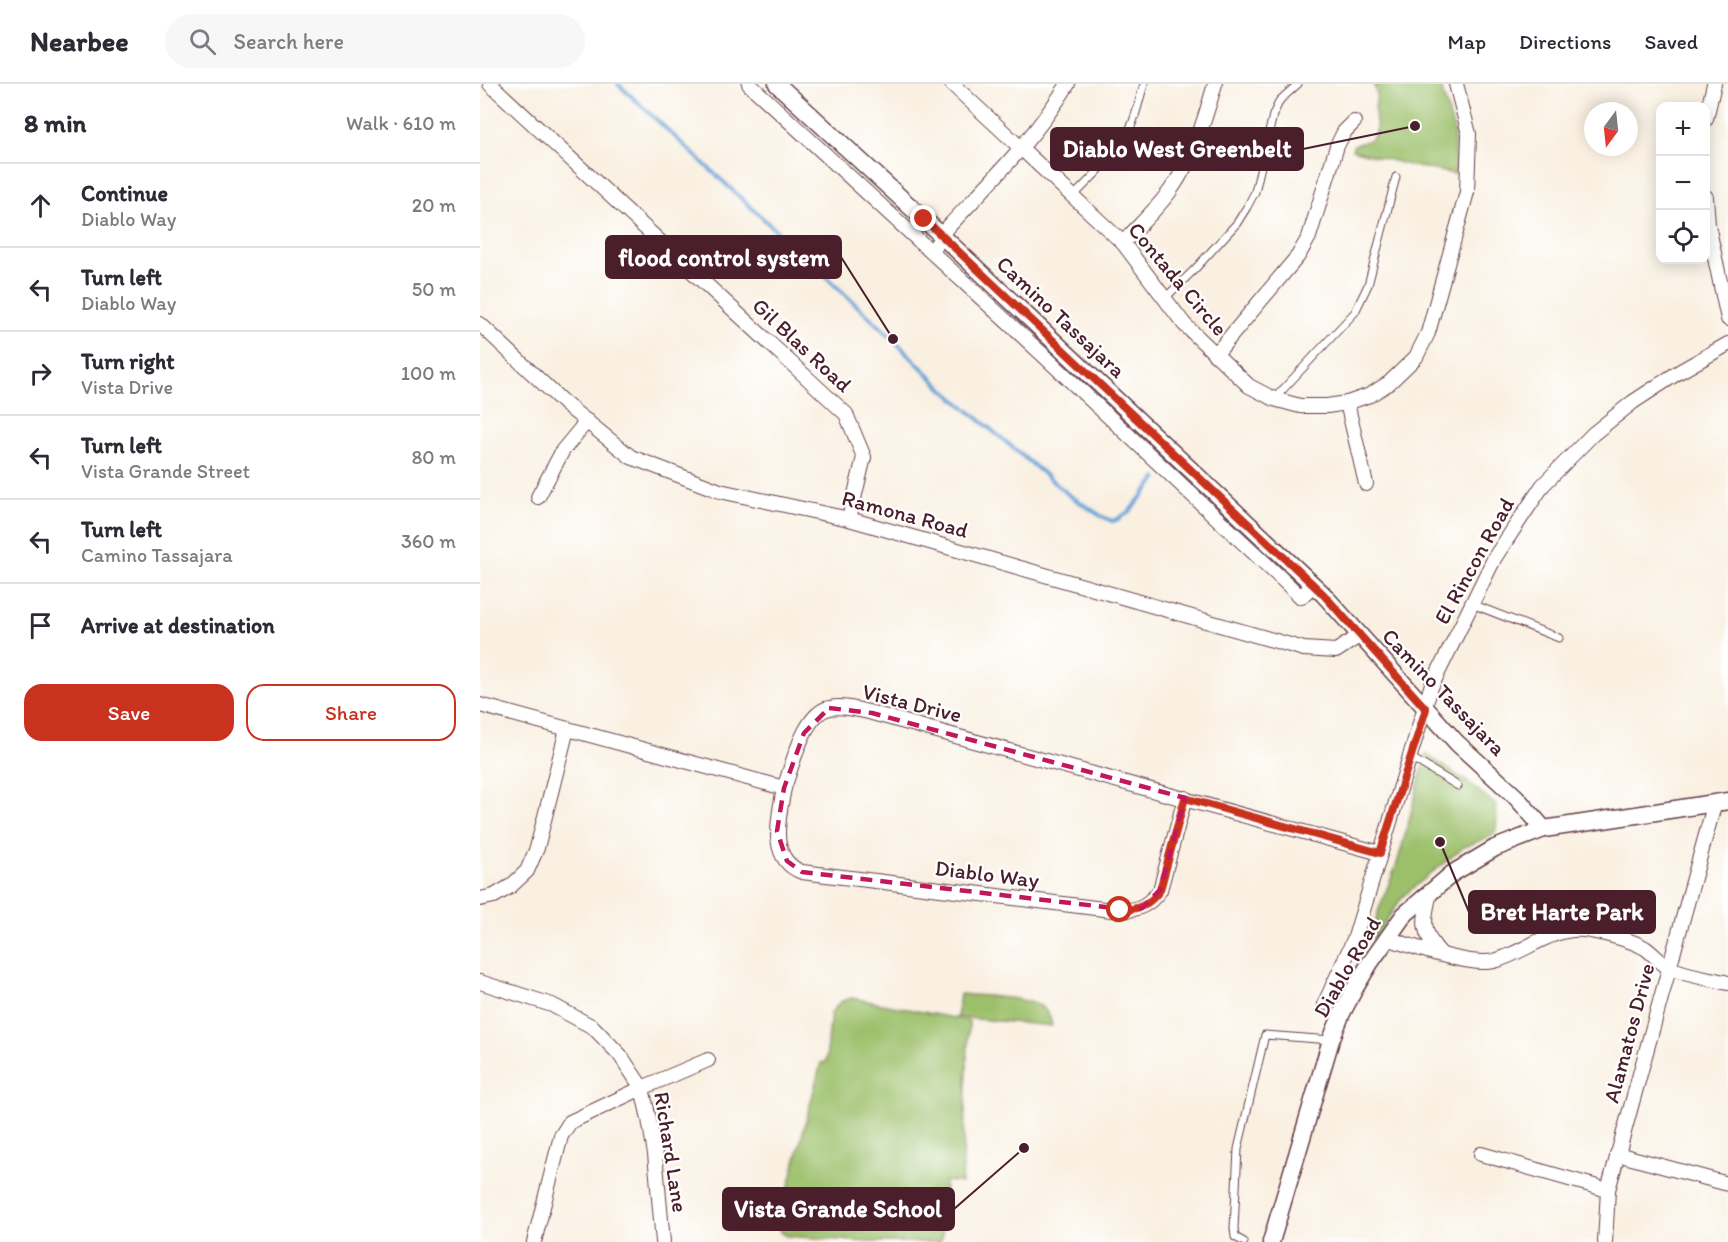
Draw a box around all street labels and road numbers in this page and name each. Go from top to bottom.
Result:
street label: Contada Circle [1123,217,1233,341]
street label: Camino Tassajara [991,250,1132,384]
street label: Gil Blas Road [747,292,857,398]
street label: Ramona Road [839,484,971,544]
street label: El Rincon Road [1428,493,1520,629]
street label: Camino Tassajara [1376,623,1512,762]
street label: Vista Drive [860,678,964,728]
street label: Diablo Way [933,854,1041,894]
street label: Diablo Road [1307,912,1387,1022]
street label: Alamatos Drive [1597,960,1661,1106]
street label: Richard Lane [648,1090,694,1214]

